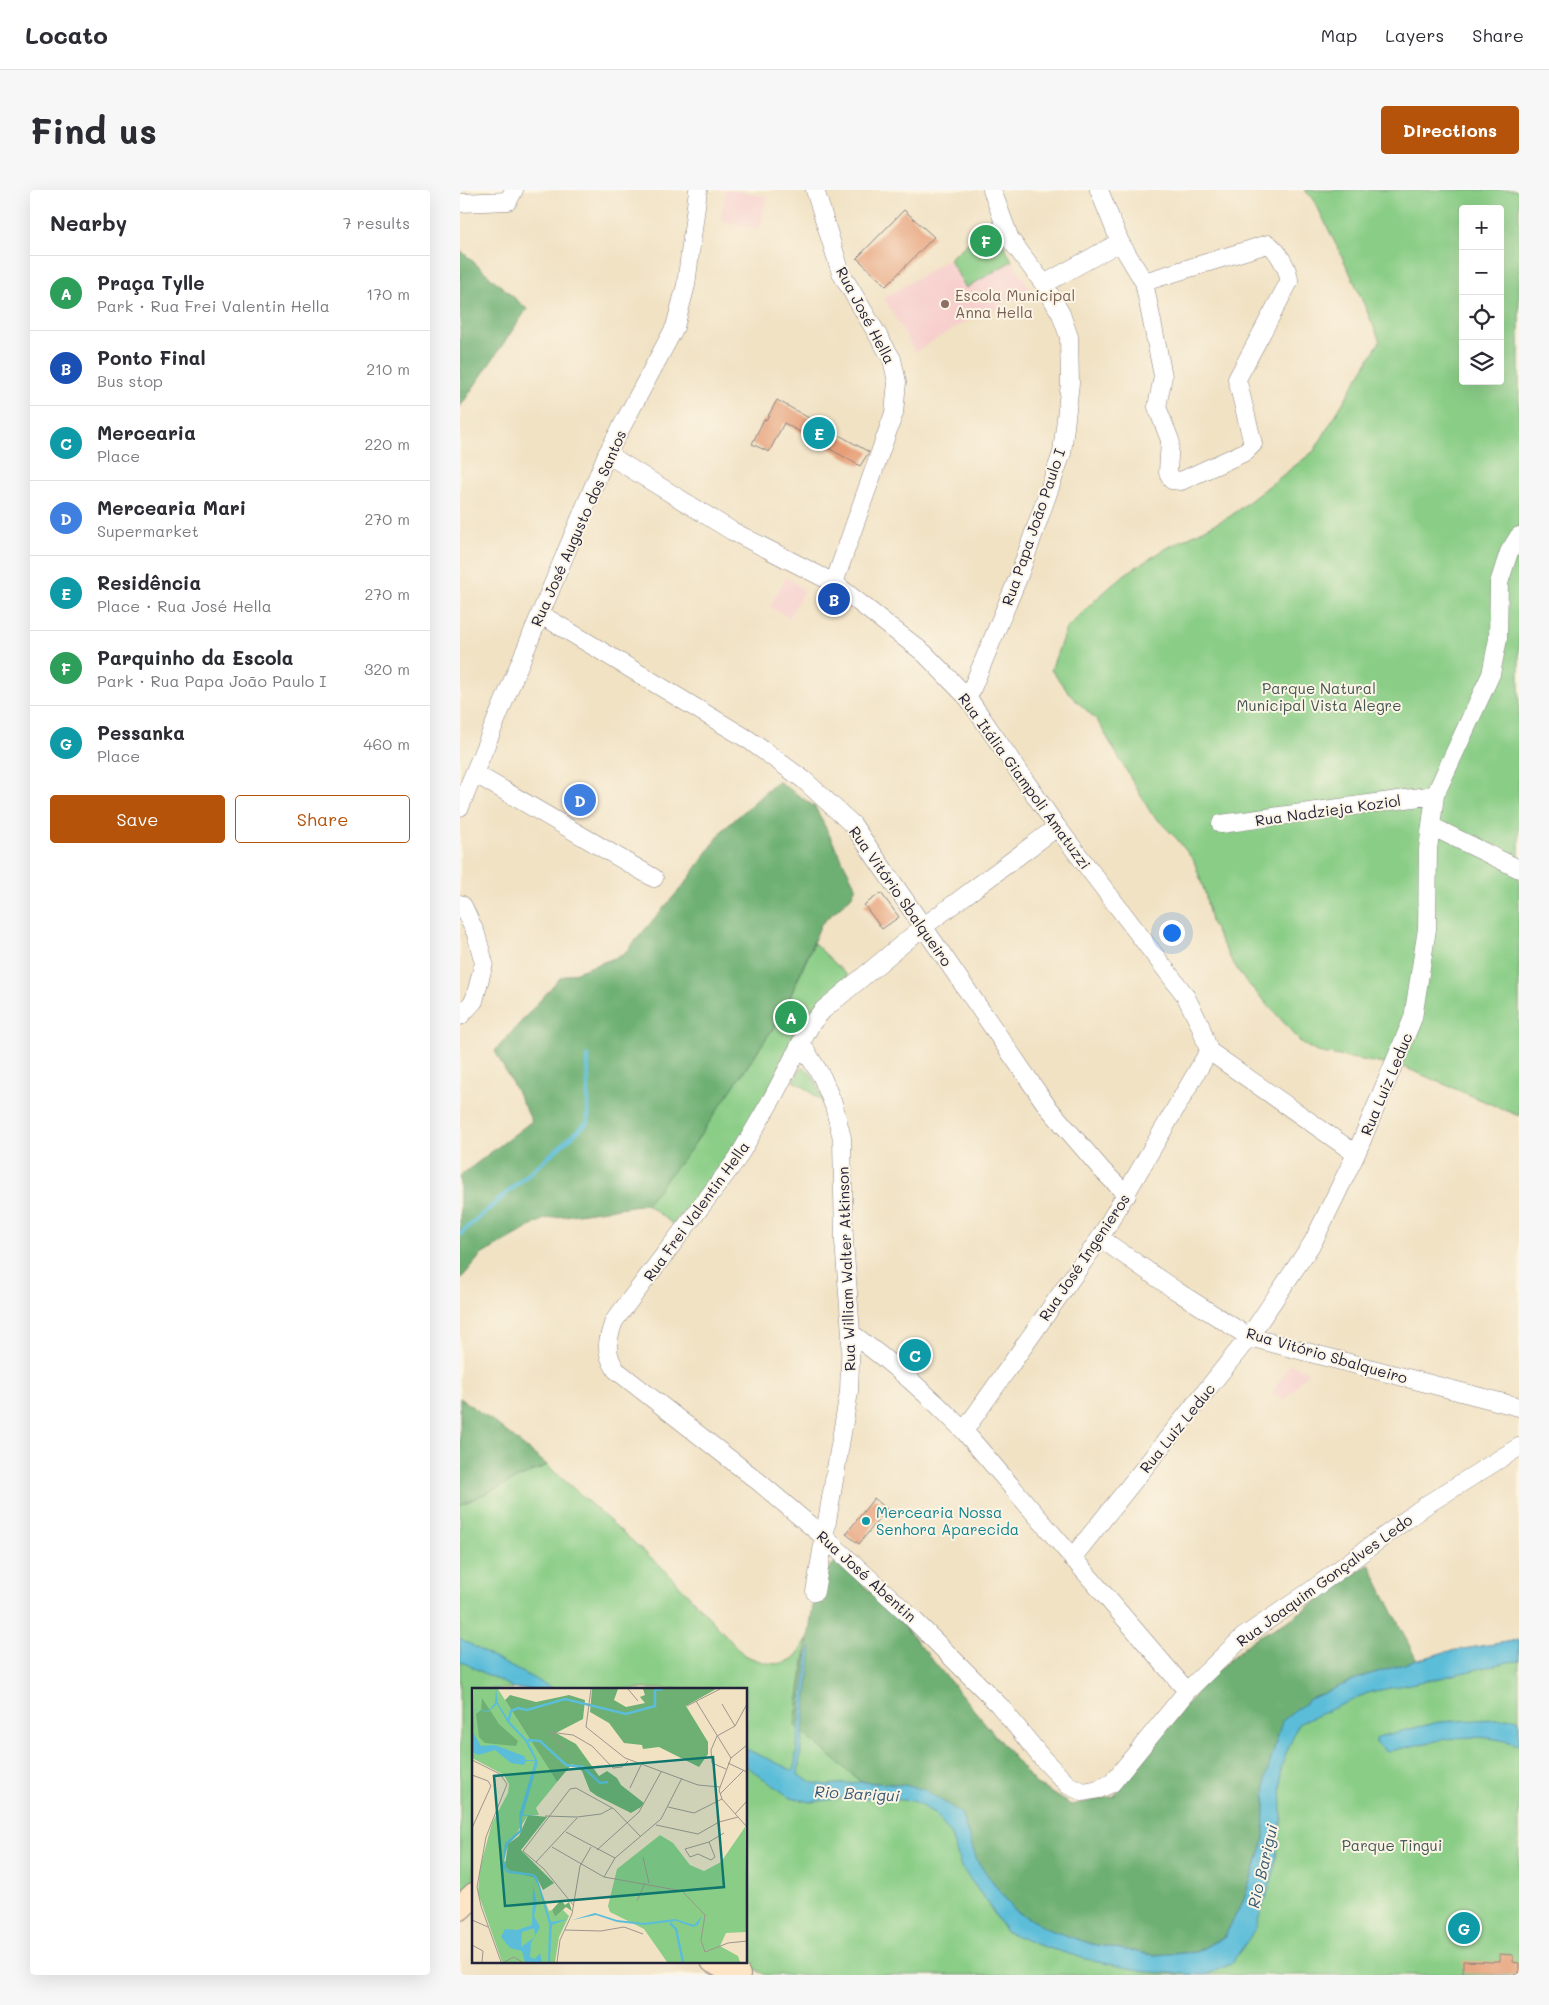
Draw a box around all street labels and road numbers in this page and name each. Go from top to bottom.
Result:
street label: Rua José Hella [832,263,900,367]
street label: Rua José Augusto dos Santos [526,427,630,629]
street label: Rua Papa João Paulo I [997,445,1069,608]
street label: Rua Itália Giampoli Amatuzzi [954,689,1096,873]
street label: Rua Nadzieja Koziol [1254,790,1402,830]
street label: Rua Vitório Sbalqueiro [845,822,957,970]
street label: Rua Luiz Leduc [1355,1030,1417,1138]
street label: Rua Frei Valentin Hella [639,1137,753,1285]
street label: Rua William Walter Atkinson [832,1166,860,1372]
street label: Rua José Ingenieros [1034,1190,1134,1324]
street label: Rua Vitório Sbalqueiro [1244,1322,1410,1388]
street label: Rua Luiz Leduc [1135,1379,1219,1477]
street label: Rua Joaquim Gonçalves Ledo [1232,1509,1416,1651]
street label: Rua José Abentin [813,1526,921,1626]

